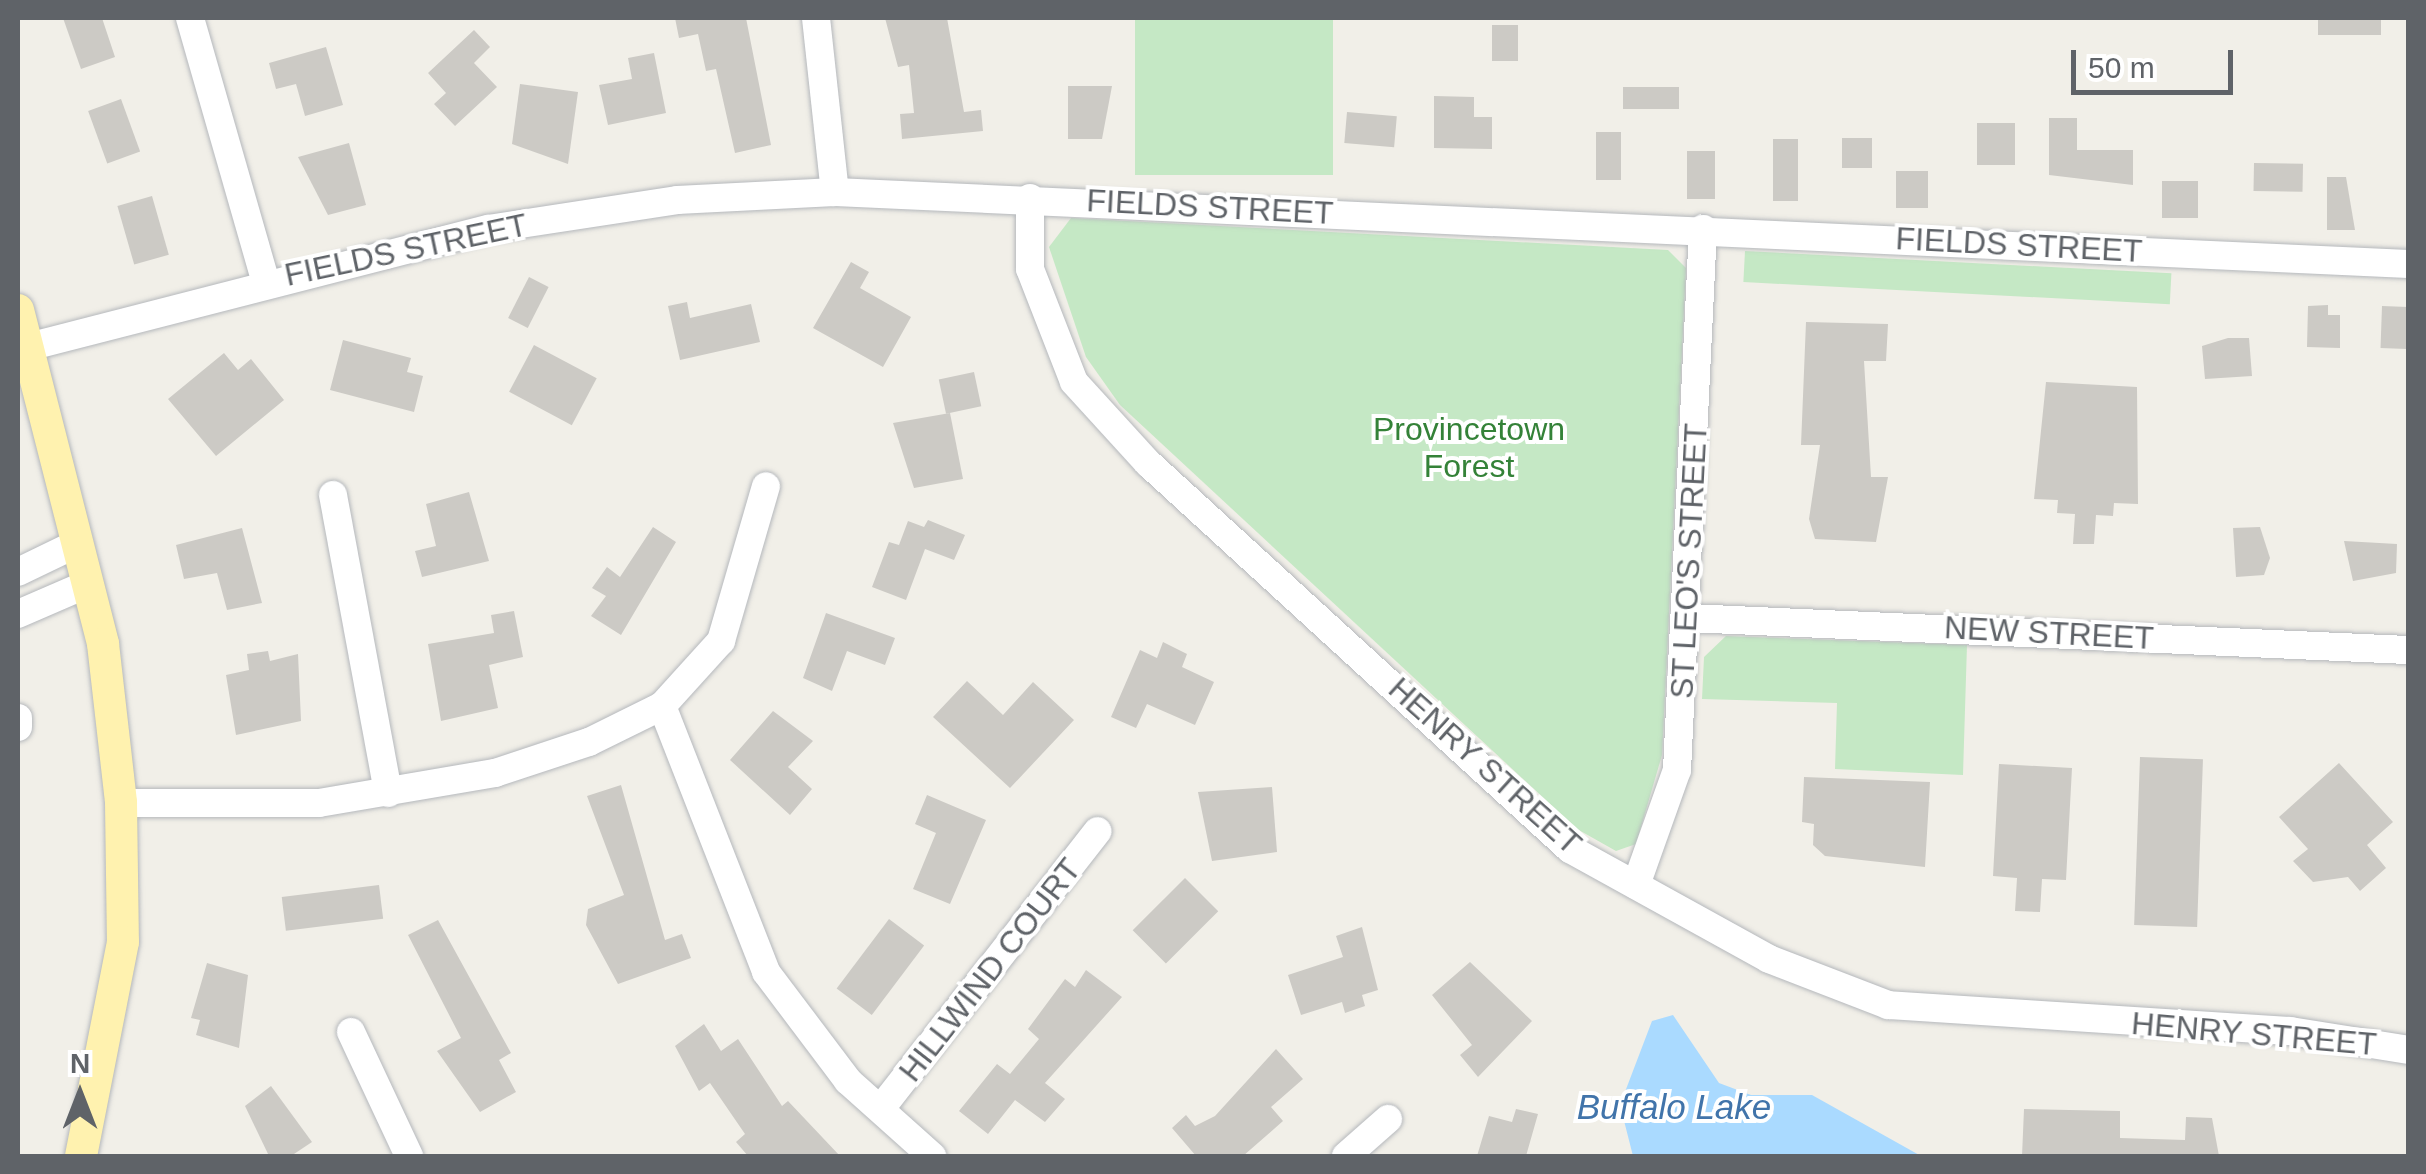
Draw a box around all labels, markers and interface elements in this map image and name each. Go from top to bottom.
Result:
scale bar [2076,30,2238,92]
text: 50 m [2088,51,2155,84]
street label: FIELDS STREET [1086,181,1334,233]
street label: FIELDS STREET [281,206,531,294]
street label: FIELDS STREET [1895,219,2143,271]
park label: Provincetown Forest [1373,411,1565,486]
street label: ST LEO'S STREET [1663,422,1715,700]
street label: NEW STREET [1943,608,2155,658]
street label: HENRY STREET [1381,669,1589,863]
street label: HILLWIND COURT [891,851,1089,1089]
street label: HENRY STREET [2130,1004,2378,1064]
north arrow [30,1044,130,1144]
text: N [70,1048,90,1079]
water label: Buffalo Lake [1577,1086,1771,1128]

